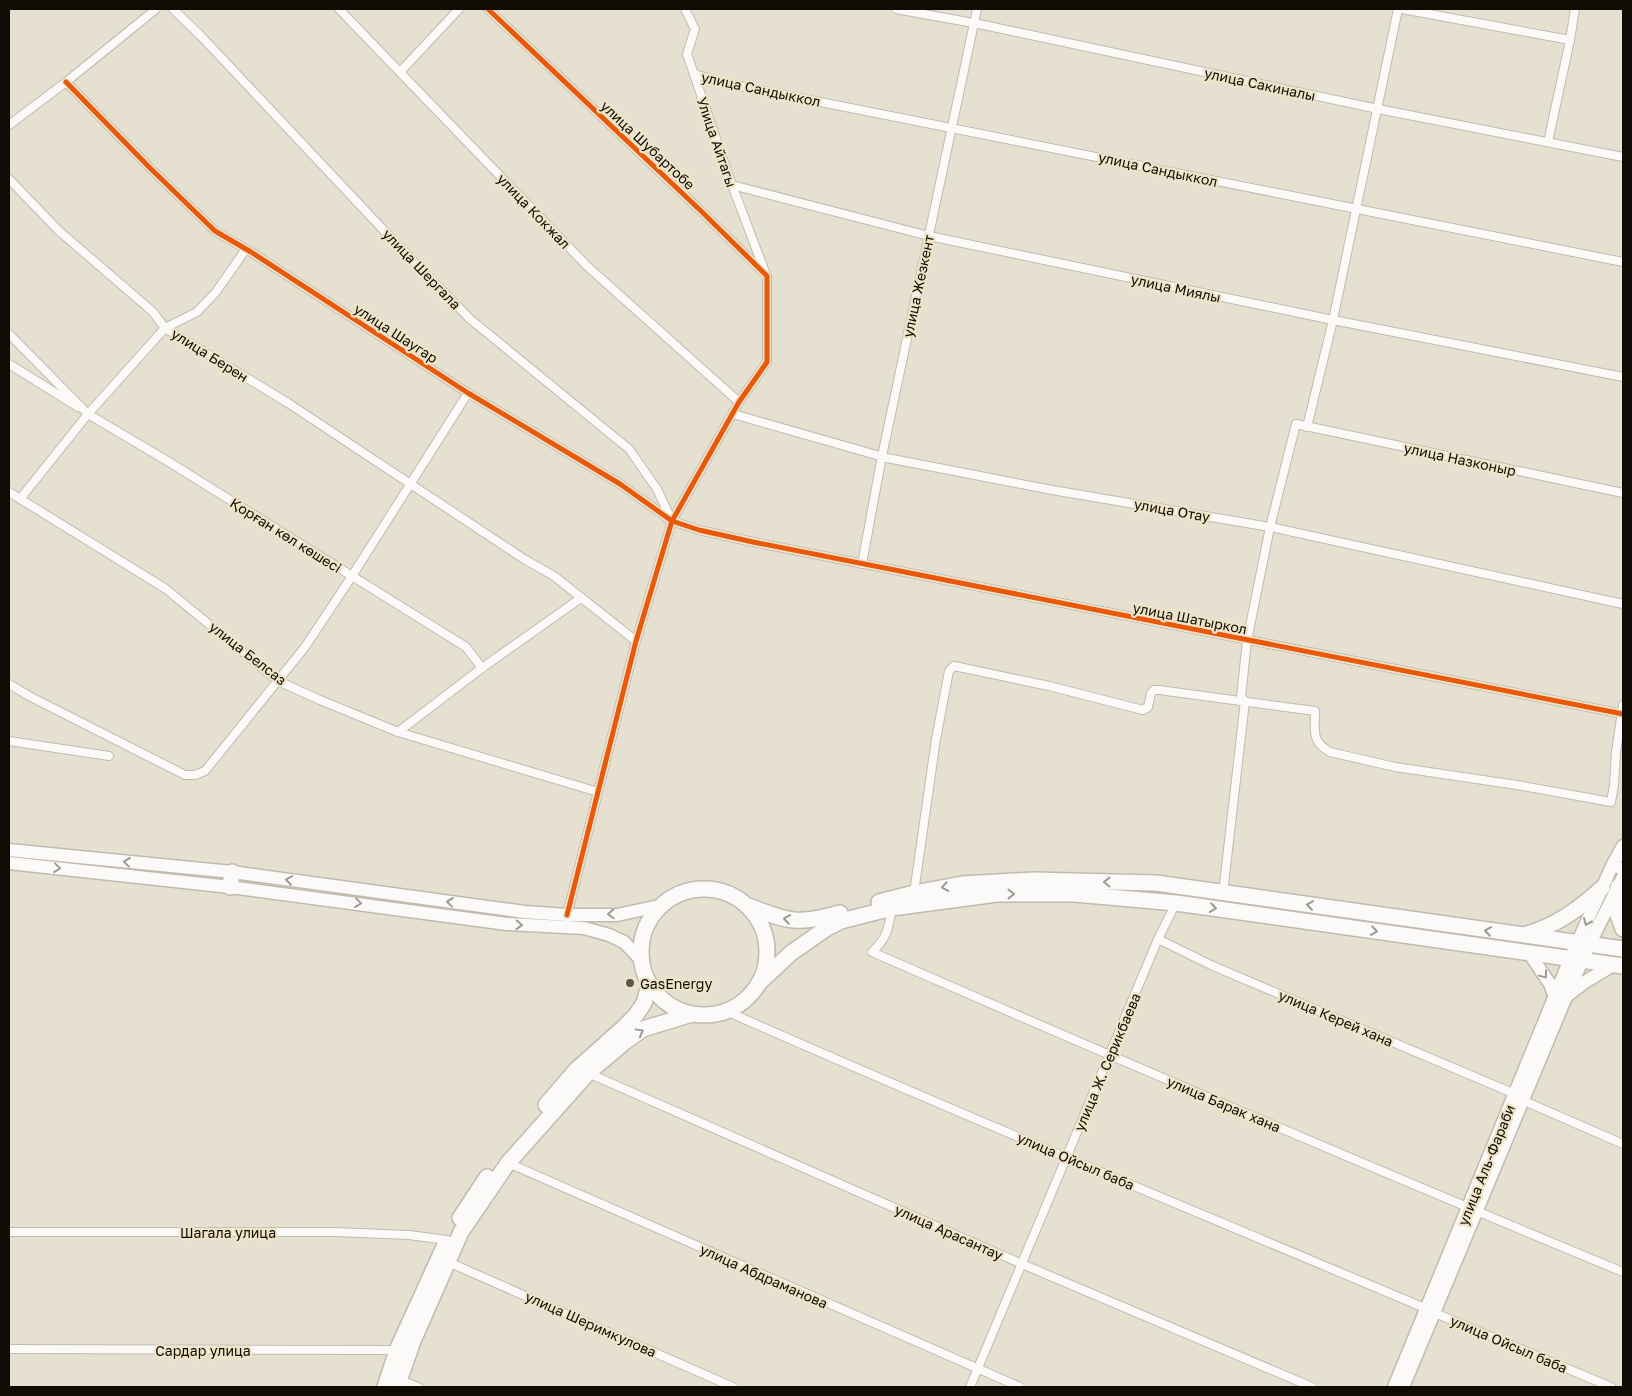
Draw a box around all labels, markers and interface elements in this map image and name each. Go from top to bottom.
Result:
street label: улица Сакиналы [1203,64,1317,104]
street label: улица Сандыккол [700,68,822,110]
street label: Улица Айтагы [694,95,740,189]
street label: улица Шубартобе [598,97,698,193]
street label: улица Сандыккол [1097,148,1219,190]
street label: улица Кокжал [494,170,574,252]
street label: улица Шергала [379,225,465,313]
street label: улица Жезкент [899,233,937,339]
street label: улица Миялы [1129,270,1223,306]
street label: улица Шаугар [351,300,441,366]
street label: улица Берен [169,325,251,385]
street label: улица Назконыр [1402,439,1518,479]
street label: Қорған көл көшесі [227,494,345,576]
street label: улица Отау [1133,495,1212,525]
street label: улица Шатыркол [1132,599,1248,637]
street label: улица Белсаз [206,618,290,688]
one-way arrow [123,857,131,868]
one-way arrow [54,862,62,873]
one-way arrow [284,875,292,886]
one-way arrow [1103,876,1111,887]
one-way arrow [941,882,950,892]
one-way arrow [1008,889,1016,899]
one-way arrow [354,897,362,908]
one-way arrow [445,897,453,908]
one-way arrow [1306,901,1314,911]
one-way arrow [1208,903,1217,913]
one-way arrow [607,909,615,920]
one-way arrow [783,915,792,925]
one-way arrow [1583,917,1594,926]
one-way arrow [515,920,523,930]
one-way arrow [1370,925,1378,936]
one-way arrow [1484,926,1493,936]
one-way arrow [1538,969,1547,979]
place label: GasEnergy [640,975,712,992]
marker: GasEnergy [624,977,636,989]
street label: улица Керей хана [1276,986,1396,1050]
street label: улица Ж. Серикбаева [1070,990,1144,1134]
one-way arrow [635,1028,644,1038]
street label: улица Барак хана [1165,1072,1283,1136]
street label: улица Аль-Фараби [1454,1102,1518,1228]
street label: улица Ойсыл баба [1015,1129,1137,1193]
street label: улица Арасантау [892,1201,1006,1264]
street label: Шагала улица [180,1224,276,1241]
street label: улица Абдраманова [698,1240,830,1312]
street label: улица Шеримкулова [523,1287,659,1361]
street label: улица Ойсыл баба [1448,1312,1570,1376]
street label: Сардар улица [155,1342,251,1359]

